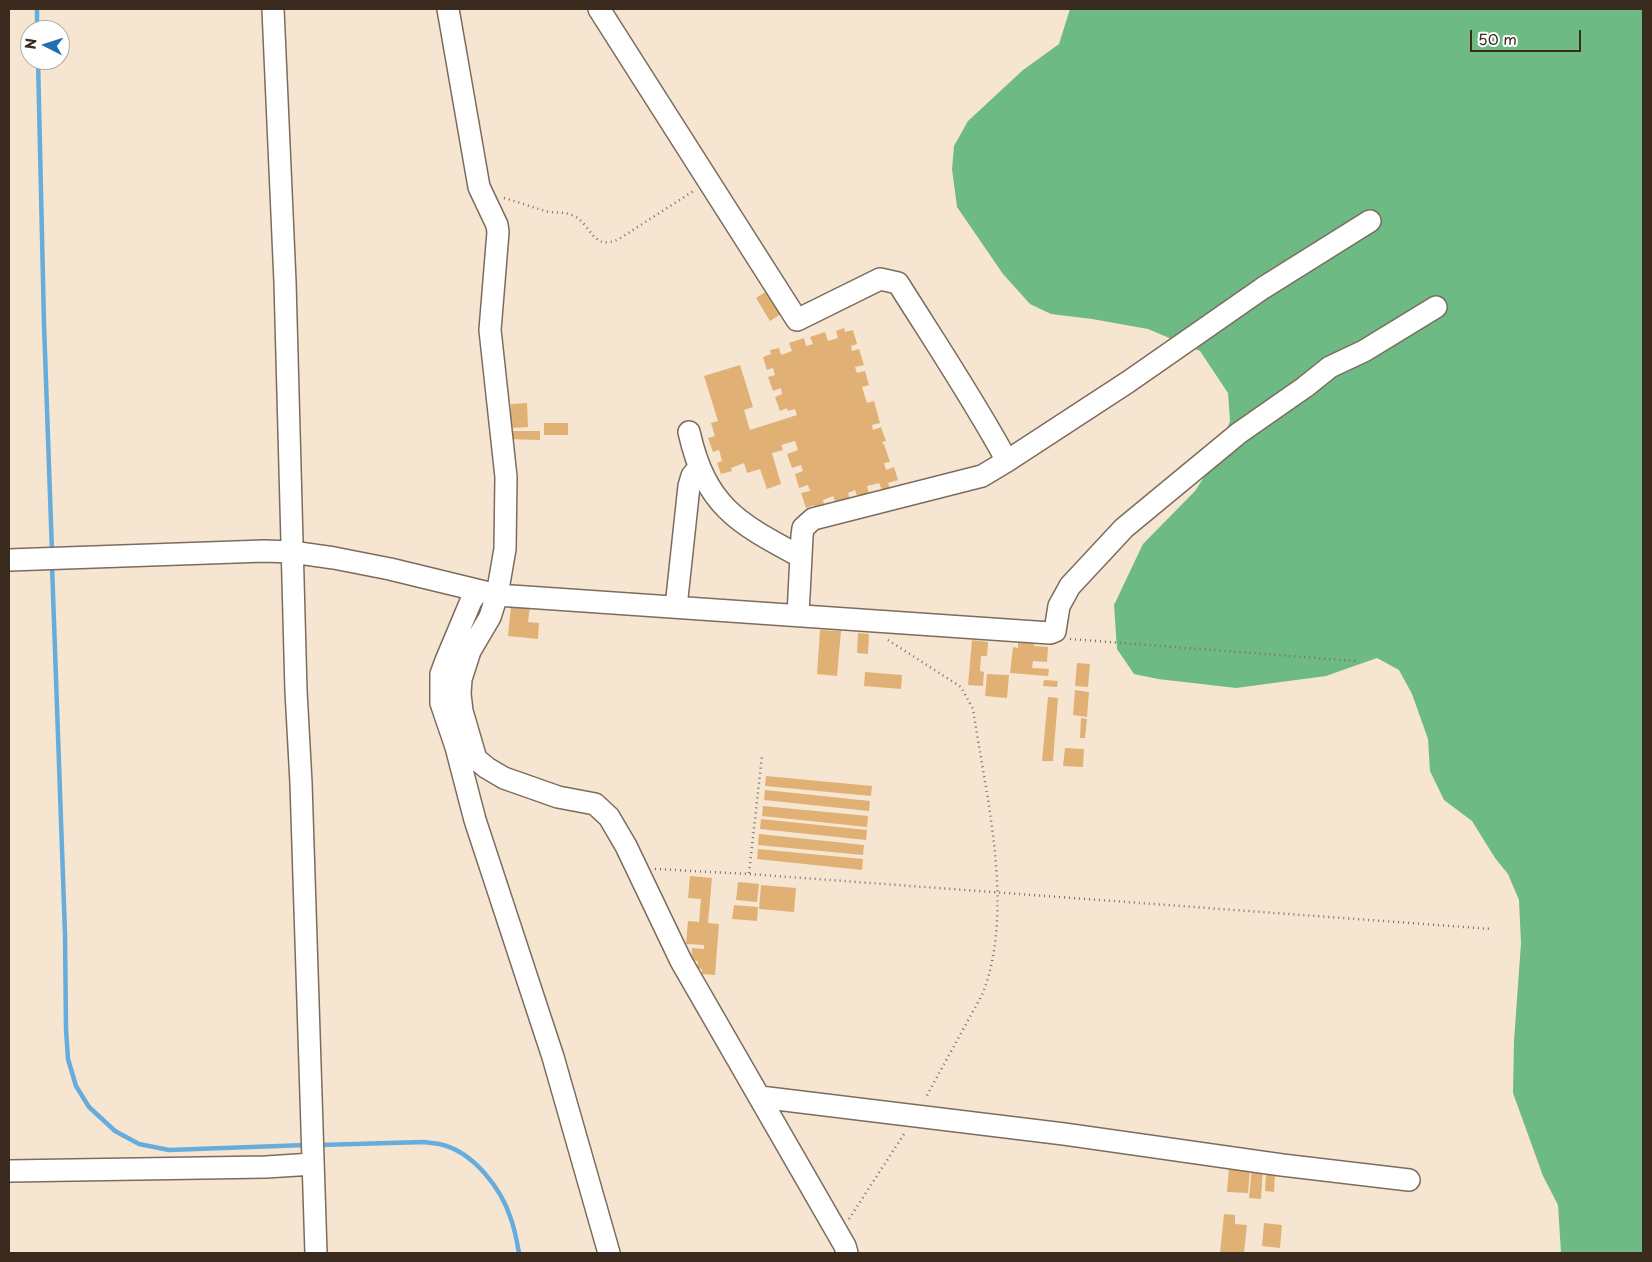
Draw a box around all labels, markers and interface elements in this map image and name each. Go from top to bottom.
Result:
north arrow [20,20,70,70]
scale bar [1472,20,1583,52]
text: 50 m [1478,27,1517,50]
text: N [20,37,41,50]

